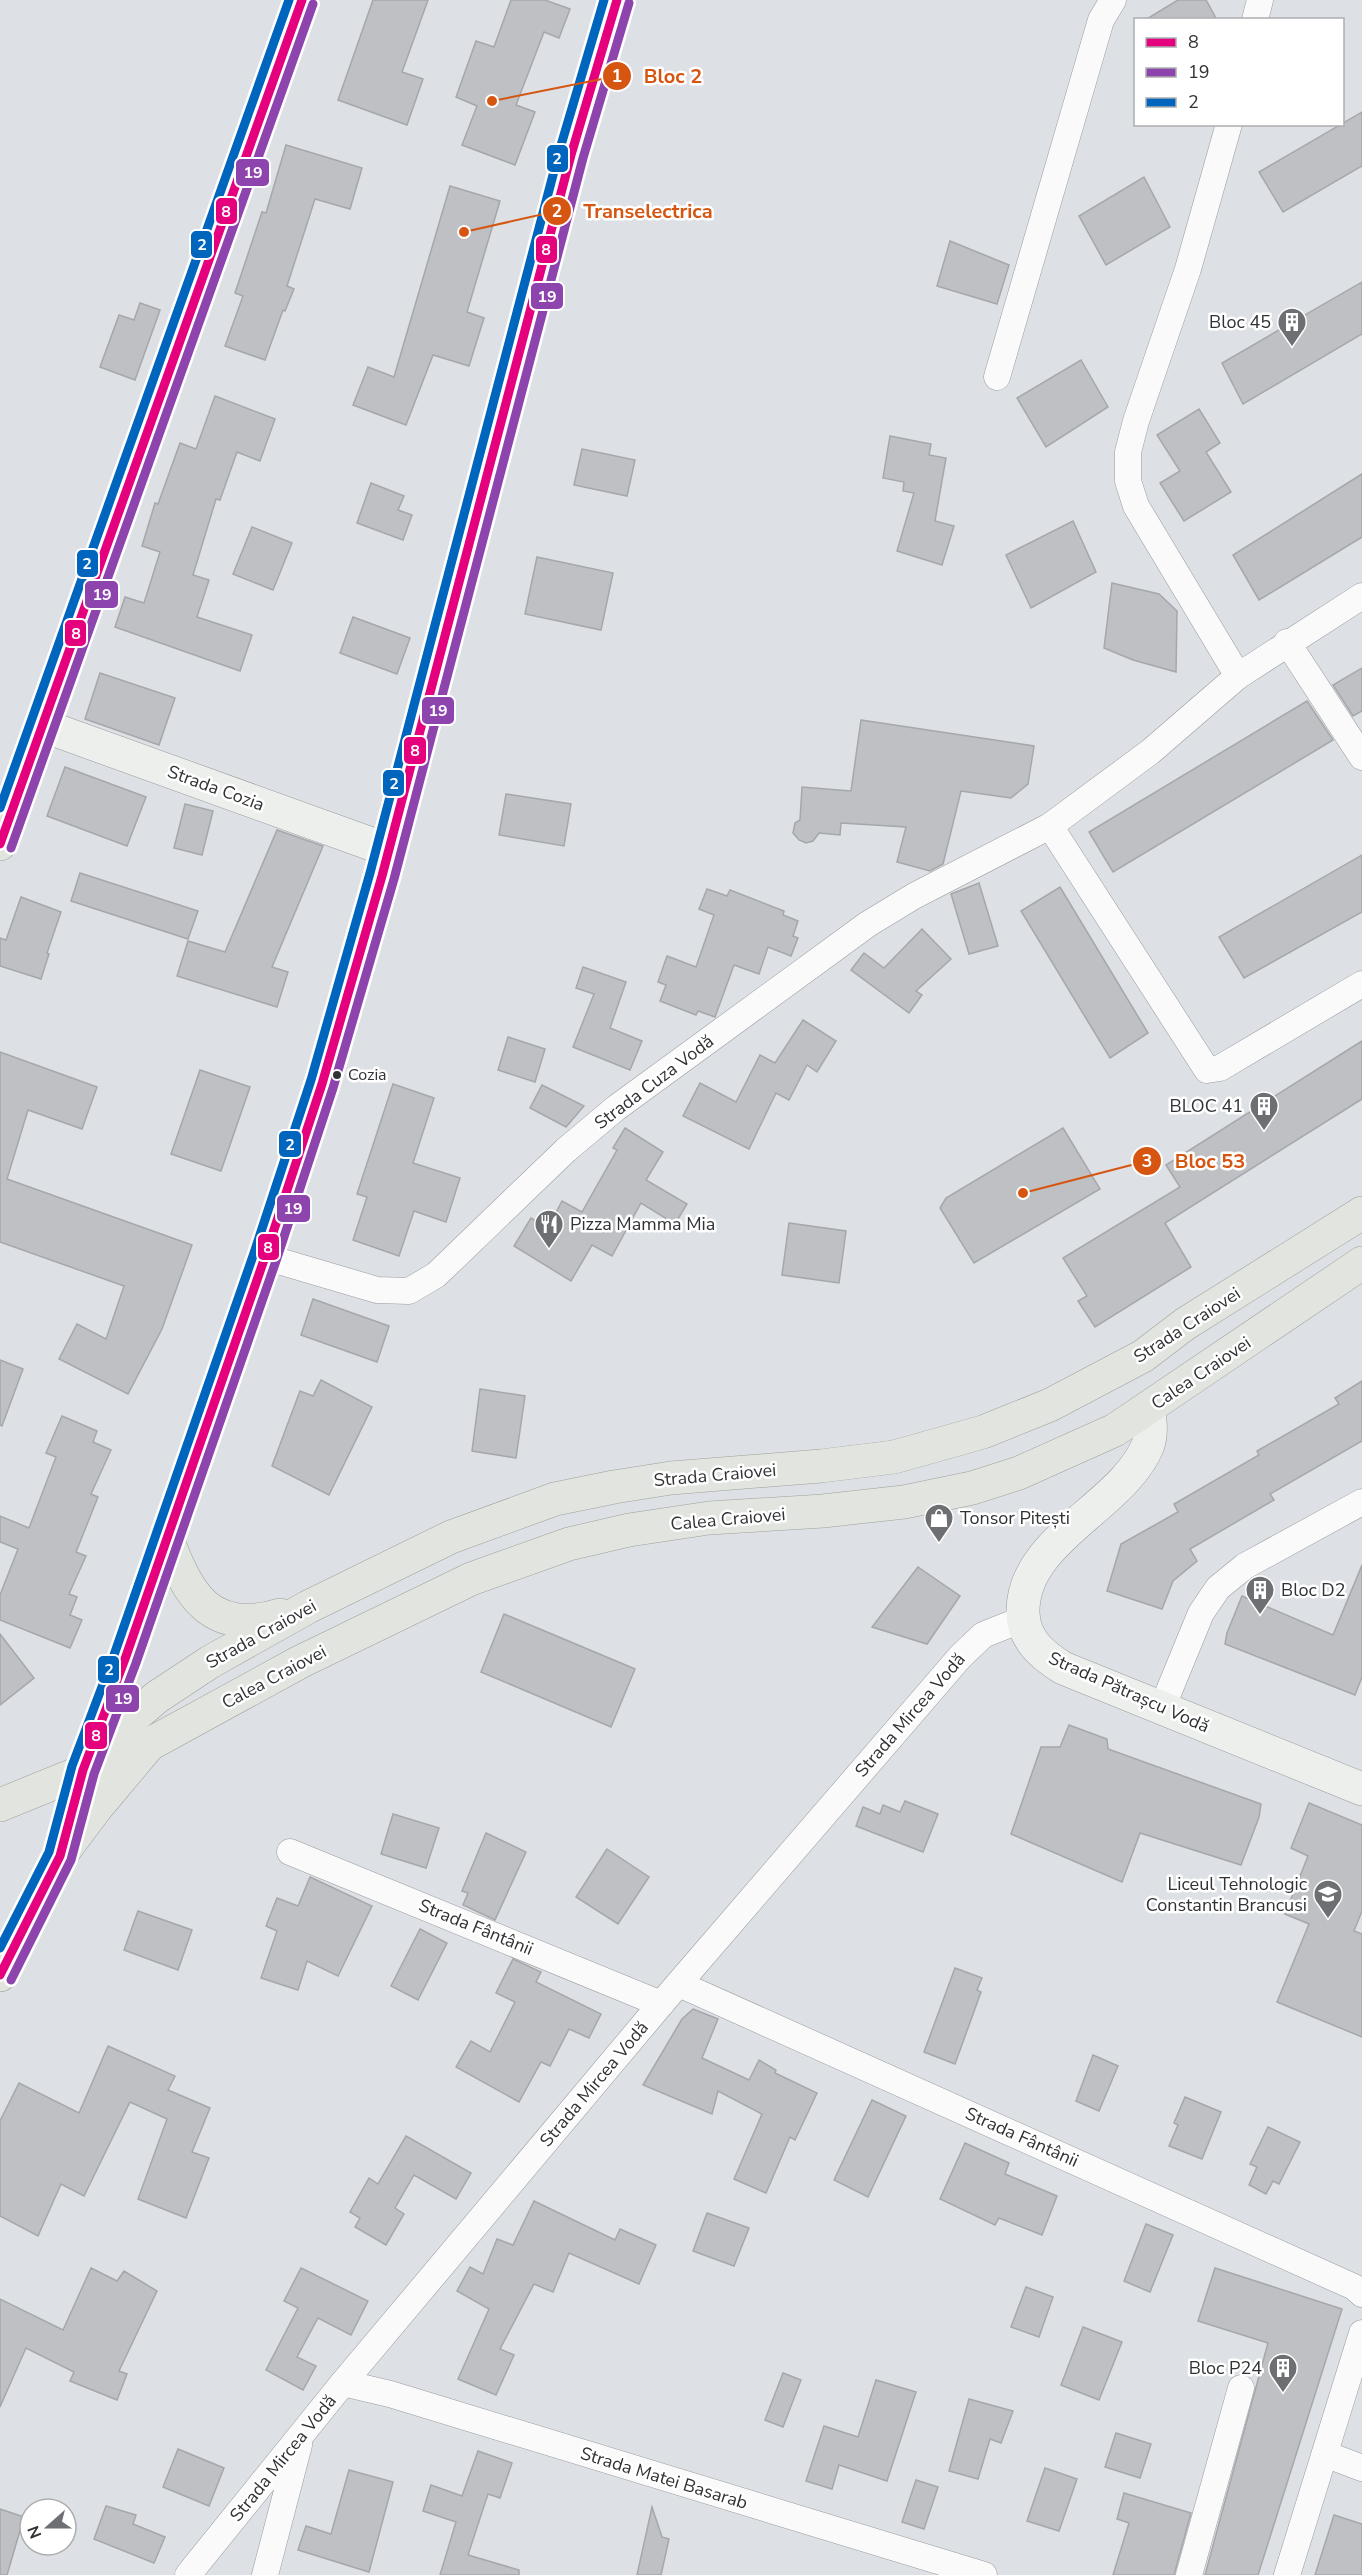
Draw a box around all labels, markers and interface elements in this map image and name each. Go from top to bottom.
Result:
legend [1134,18,1344,126]
text: 8 [1188,30,1199,54]
callout: Bloc 2 [602,57,714,95]
text: 19 [1188,60,1210,84]
text: Bloc 2 [644,63,702,90]
text: 1 [612,64,622,88]
text: 2 [1188,90,1199,114]
line badge: 2 [546,144,569,173]
text: 2 [552,148,562,170]
line badge: 19 [235,158,270,187]
text: 19 [243,162,263,184]
callout: Transelectrica [542,192,725,230]
line badge: 8 [215,197,238,225]
text: Transelectrica [583,198,713,225]
text: 2 [552,199,562,223]
text: 8 [221,201,231,223]
line badge: 2 [190,230,213,259]
text: 2 [197,234,207,256]
line badge: 8 [535,235,558,264]
text: 8 [541,239,551,261]
line badge: 19 [530,282,564,310]
text: 19 [537,286,557,308]
building icon: Bloc 45 [1276,306,1308,348]
place label: Bloc 45 [1209,310,1271,334]
line badge: 2 [76,549,99,578]
text: 2 [82,553,92,575]
line badge: 19 [84,580,119,609]
text: 19 [92,584,112,606]
line badge: 8 [64,619,87,647]
text: 8 [71,623,81,645]
line badge: 19 [421,696,455,725]
text: 19 [428,700,448,722]
line badge: 8 [403,736,427,765]
text: 8 [410,740,420,762]
street label: Strada Cozia [164,759,268,817]
line badge: 2 [382,769,405,797]
text: 2 [389,773,399,795]
street label: Strada Cuza Vodă [589,1029,719,1135]
place label: Cozia [348,1064,387,1086]
marker: Cozia [331,1069,343,1081]
building icon: BLOC 41 [1248,1090,1280,1132]
place label: BLOC 41 [1170,1094,1243,1118]
line badge: 2 [278,1130,302,1158]
text: 2 [285,1134,295,1156]
callout: Bloc 53 [1132,1142,1257,1180]
text: Bloc 53 [1175,1148,1245,1175]
text: 3 [1142,1149,1152,1173]
line badge: 19 [276,1194,311,1223]
text: 19 [283,1198,303,1220]
restaurant icon: Pizza Mamma Mia [533,1208,565,1250]
place label: Pizza Mamma Mia [570,1212,715,1236]
line badge: 8 [257,1233,280,1261]
text: 8 [263,1237,273,1259]
street label: Strada Craiovei [1129,1281,1245,1369]
street label: Calea Craiovei [1146,1331,1256,1415]
street label: Strada Craiovei [653,1458,777,1492]
street label: Calea Craiovei [670,1502,786,1536]
shop icon: Tonsor Pitești [923,1502,955,1544]
place label: Tonsor Pitești [960,1506,1070,1530]
building icon: Bloc D2 [1244,1574,1276,1616]
place label: Bloc D2 [1281,1578,1346,1602]
street label: Strada Craiovei [201,1594,321,1674]
street label: Calea Craiovei [217,1639,331,1715]
street label: Strada Pătrașcu Vodă [1045,1646,1213,1738]
street label: Strada Mircea Vodă [849,1648,971,1782]
line badge: 2 [97,1655,120,1684]
text: 2 [104,1659,114,1681]
line badge: 19 [105,1684,140,1713]
text: 19 [113,1688,133,1710]
line badge: 8 [84,1721,108,1750]
text: 8 [91,1725,101,1747]
place label: Liceul Tehnologic Constantin Brancusi [1146,1872,1307,1917]
school or university icon: Liceul Tehnologic Constantin Brancusi [1312,1878,1344,1920]
street label: Strada Fântânii [415,1893,537,1961]
street label: Strada Mircea Vodă [534,2016,654,2152]
street label: Strada Fântânii [962,2101,1082,2173]
building icon: Bloc P24 [1267,2352,1299,2394]
place label: Bloc P24 [1189,2356,1262,2380]
street label: Strada Mircea Vodă [224,2389,342,2527]
street label: Strada Matei Basarab [577,2441,751,2515]
north arrow [18,2497,78,2557]
text: N [23,2522,47,2542]

